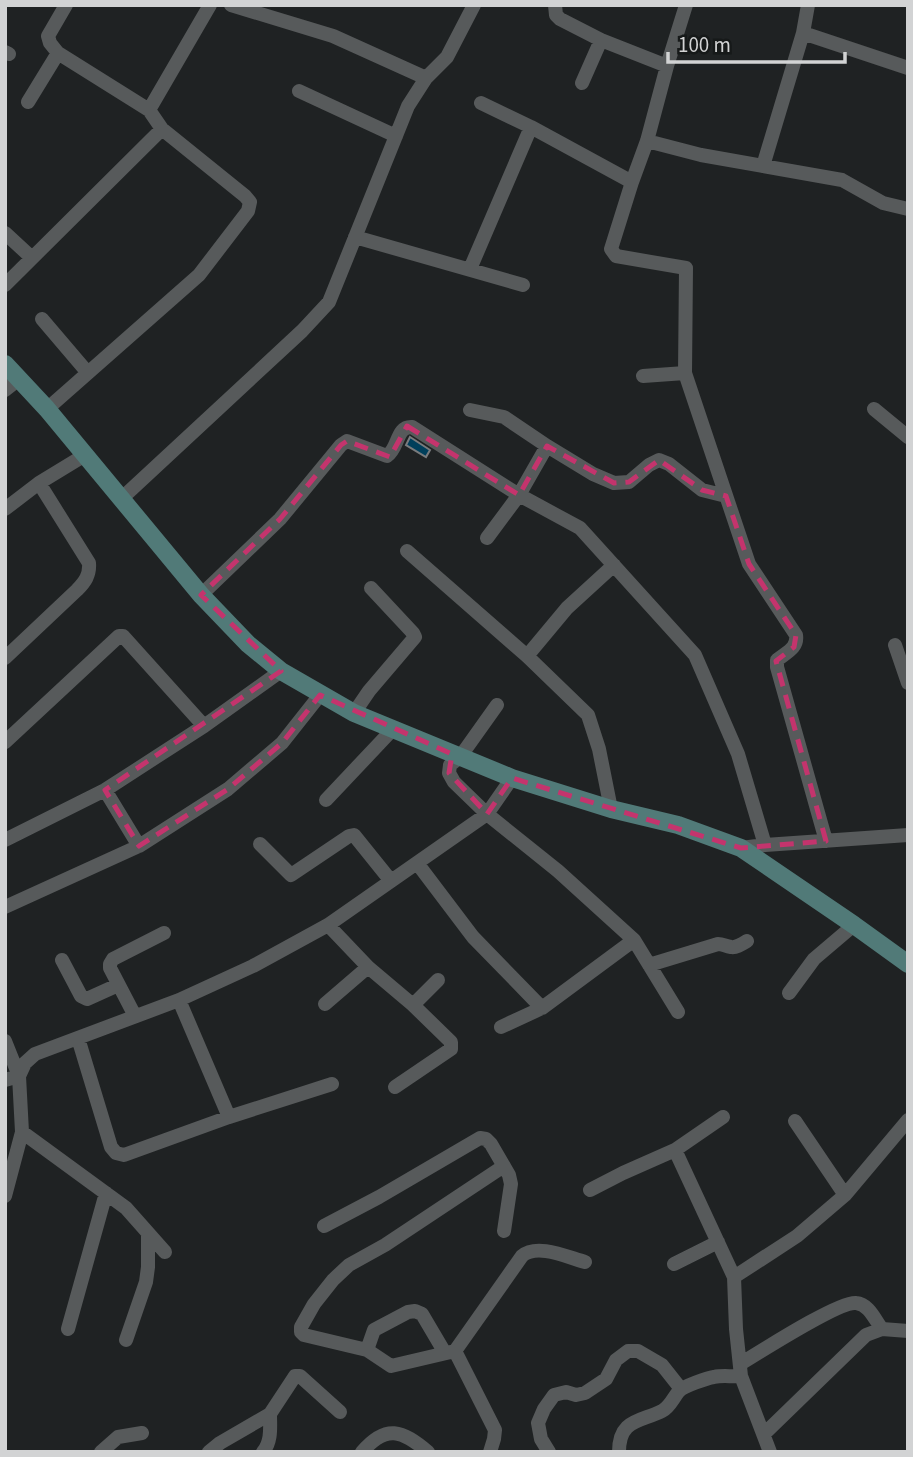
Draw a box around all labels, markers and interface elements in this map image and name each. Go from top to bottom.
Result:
scale bar [668,21,845,65]
text: 100 m [678,30,731,60]

